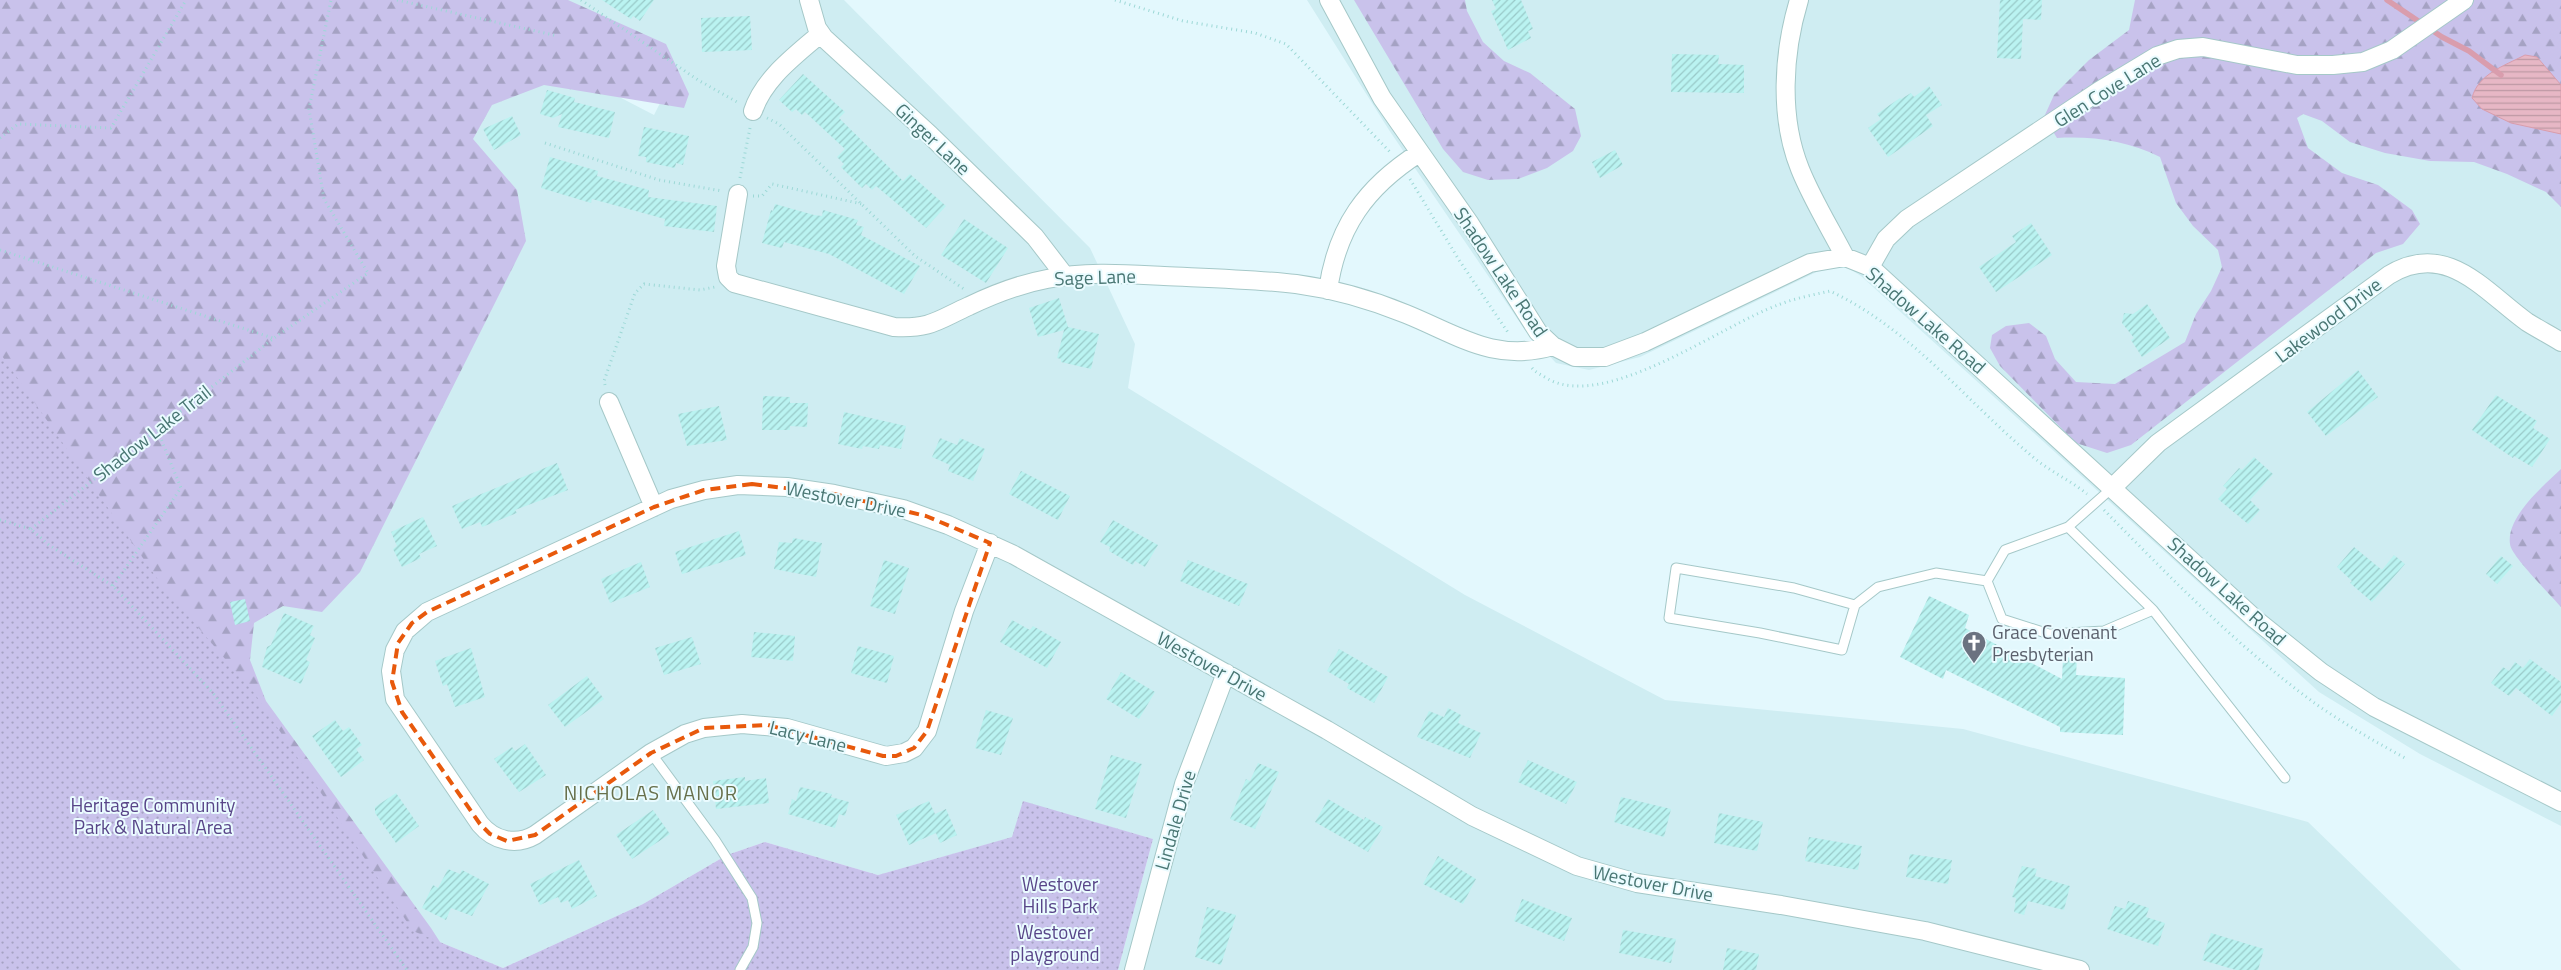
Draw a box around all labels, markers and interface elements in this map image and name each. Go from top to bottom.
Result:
street label: Glen Cove Lane [2048,45,2166,134]
street label: Ginger Lane [889,96,978,182]
street label: Shadow Lake Road [1447,201,1556,342]
street label: Shadow Lake Road [1860,259,1993,380]
street label: Sage Lane [1054,261,1136,292]
street label: Lakewood Drive [2268,270,2387,369]
street label: Shadow Lake Trail [86,377,217,488]
street label: Westover Drive [783,473,909,524]
street label: Shadow Lake Road [2162,529,2293,652]
place label: Grace Covenant Presbyterian [1992,617,2117,668]
street label: Westover Drive [1152,623,1273,708]
church icon: Grace Covenant Presbyterian [1961,630,1987,664]
street label: Lacy Lane [766,712,850,759]
street label: Lindale Drive [1146,766,1203,873]
district label: NICHOLAS MANOR [564,777,738,808]
park label: Heritage Community Park & Natural Area [70,790,236,841]
street label: Westover Drive [1590,857,1716,908]
park label: Westover Hills Park [1022,869,1099,920]
park label: Westover playground [1010,917,1100,968]

